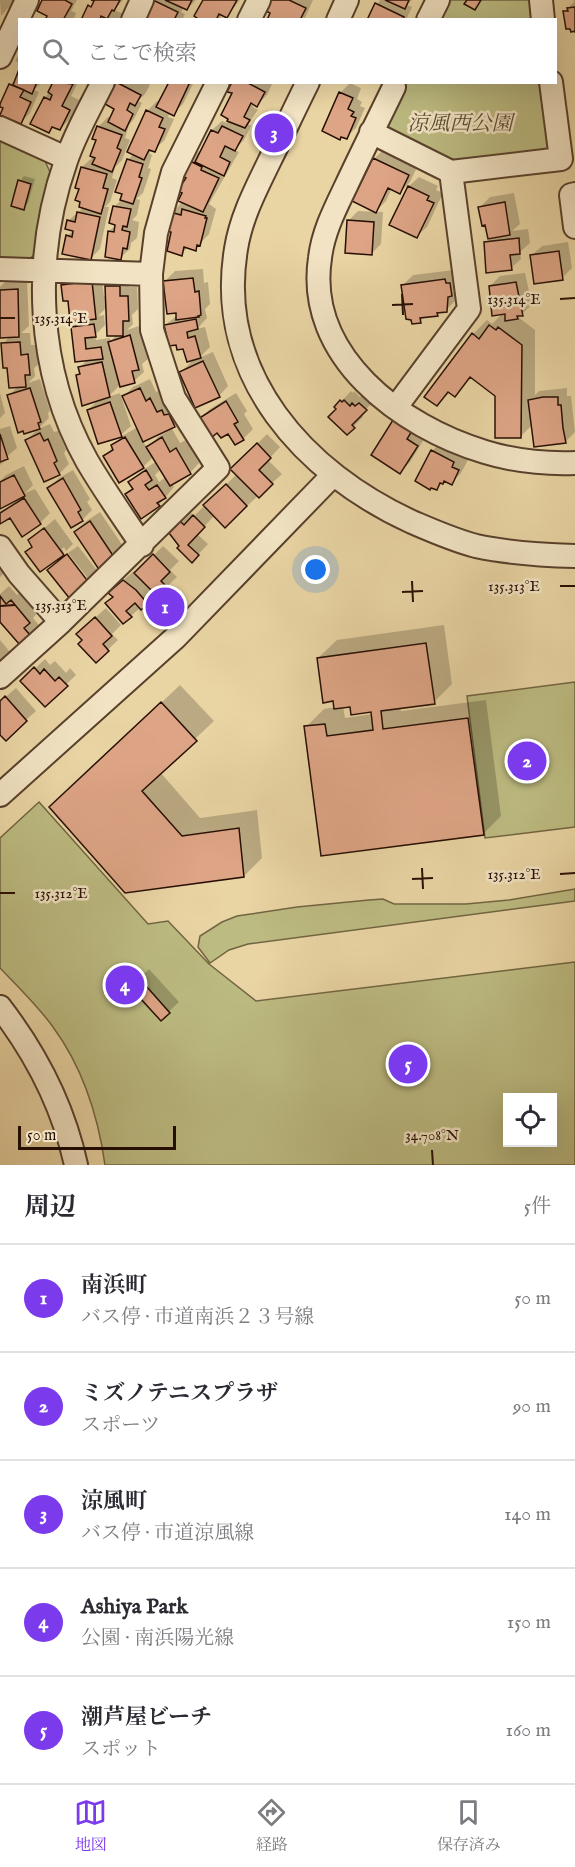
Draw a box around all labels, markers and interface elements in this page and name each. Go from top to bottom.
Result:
search box [18,18,557,84]
icon: search [39,35,72,68]
text: ここで検索 [87,40,197,68]
pin: 3 [254,110,294,156]
park label: 涼風西公園 [408,111,515,138]
text: 135.314°E [487,290,541,309]
text: 135.314°E [34,309,88,328]
your location [301,555,330,584]
text: 135.313°E [488,577,540,596]
pin: 1 [146,584,184,630]
text: 135.313°E [35,596,87,615]
pin: 2 [508,738,546,783]
text: 135.312°E [487,865,541,884]
text: 135.312°E [34,884,88,903]
pin: 4 [106,962,144,1008]
pin: 5 [388,1042,428,1086]
map controls [503,1093,557,1147]
button: locate [503,1093,557,1147]
scale bar [18,1123,176,1150]
text: 50 m [27,1126,56,1146]
text: 34.708°N [405,1126,459,1145]
text: 周辺 [24,1191,76,1224]
text: 5件 [524,1194,551,1219]
text: 南浜町 [81,1272,147,1300]
text: 1 [40,1286,47,1311]
text: 50 m [514,1286,551,1311]
text: バス停 · 市道南浜２３号線 [81,1305,314,1330]
text: ミズノテニスプラザ [81,1380,278,1408]
text: 2 [39,1394,48,1419]
text: 90 m [513,1394,551,1419]
text: スポーツ [81,1413,160,1438]
text: 涼風町 [81,1488,147,1516]
text: 3 [40,1502,47,1527]
text: 140 m [504,1502,551,1527]
text: バス停 · 市道涼風線 [81,1521,254,1546]
text: Ashiya Park [81,1593,188,1621]
text: 4 [39,1610,48,1635]
text: 150 m [507,1610,551,1635]
text: 公園 · 南浜陽光線 [81,1626,234,1651]
text: 潮芦屋ビーチ [81,1704,212,1732]
text: 5 [40,1718,47,1743]
text: 160 m [505,1718,551,1743]
text: スポット [81,1737,161,1762]
tab: 地図 [74,1796,107,1856]
tab: 経路 [255,1796,288,1856]
tab: 保存済み [437,1796,501,1856]

